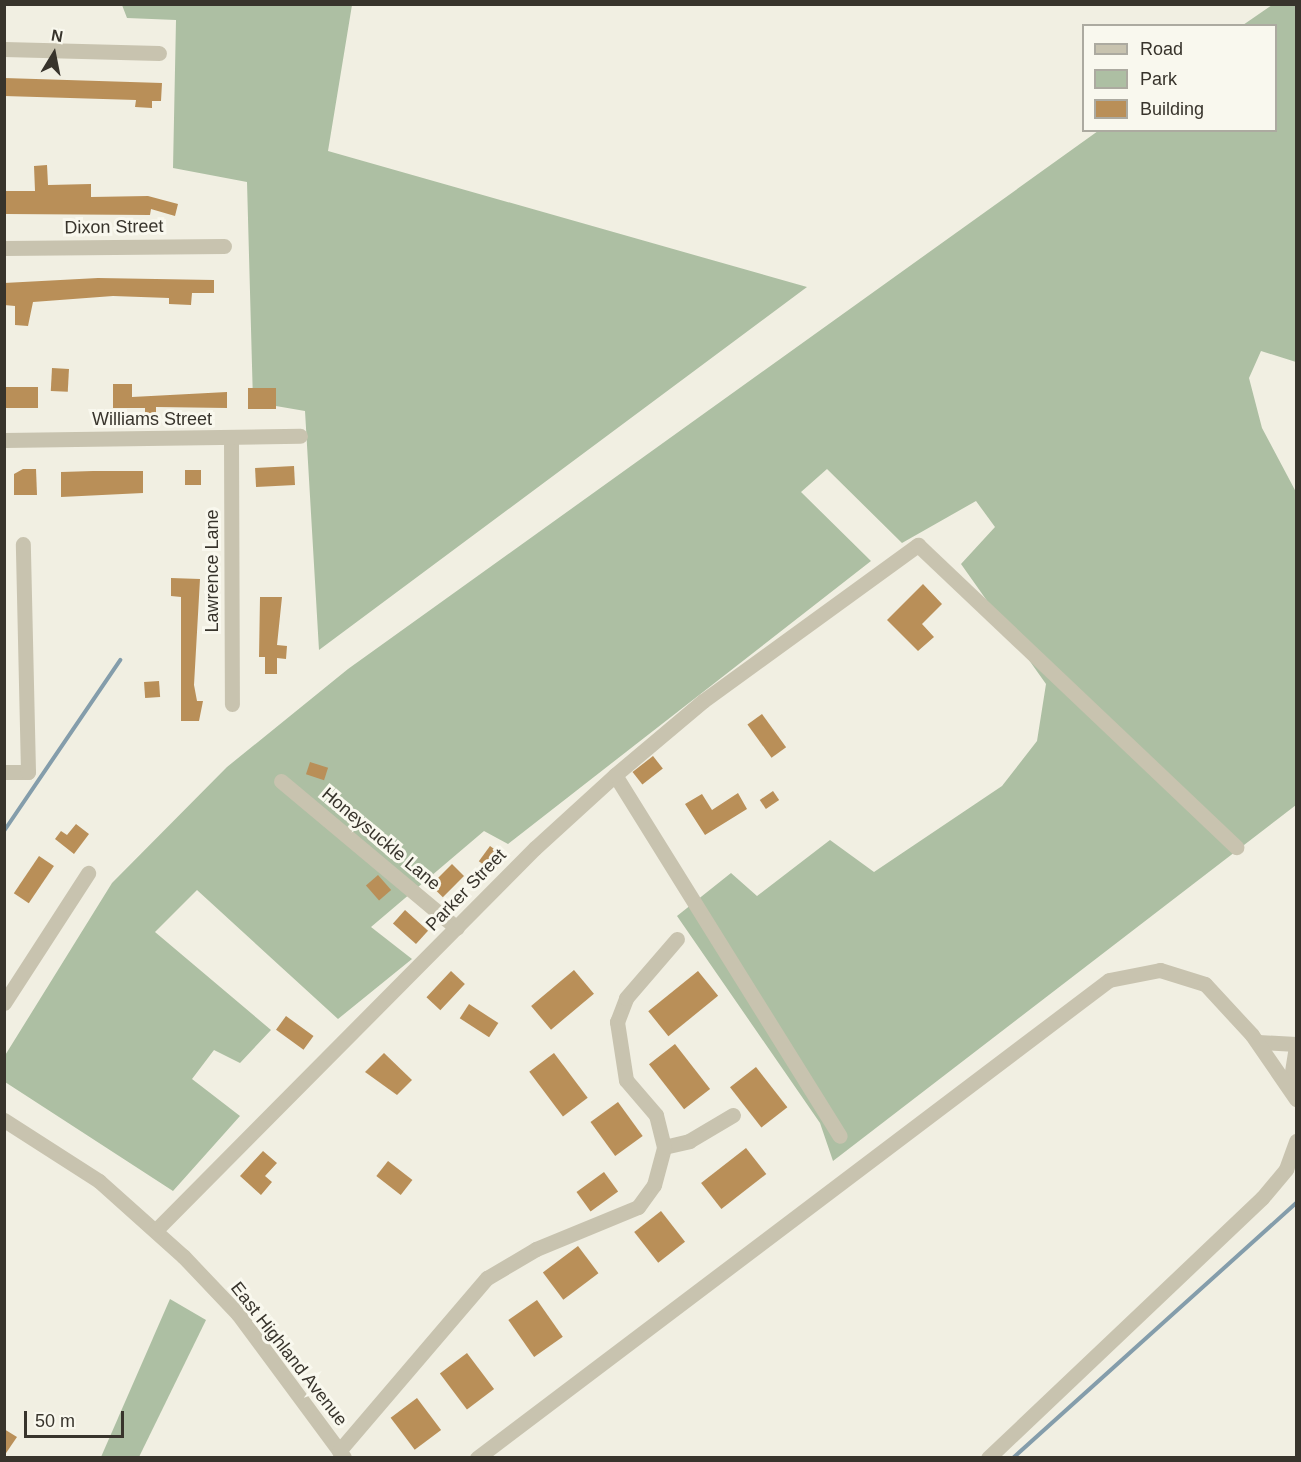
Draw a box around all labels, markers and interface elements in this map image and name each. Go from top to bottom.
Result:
north arrow [24,24,84,84]
legend [1082,24,1277,132]
text: N [50,26,64,45]
text: Road [1140,39,1183,59]
text: Park [1140,69,1177,89]
text: Building [1140,99,1204,119]
street label: Dixon Street [64,215,164,239]
street label: Williams Street [92,408,212,430]
street label: Lawrence Lane [201,509,223,633]
street label: Honeysuckle Lane [317,783,445,895]
street label: Parker Street [421,844,511,936]
street label: East Highland Avenue [226,1277,352,1431]
scale bar [27,1399,128,1437]
text: 50 m [35,1411,75,1431]

